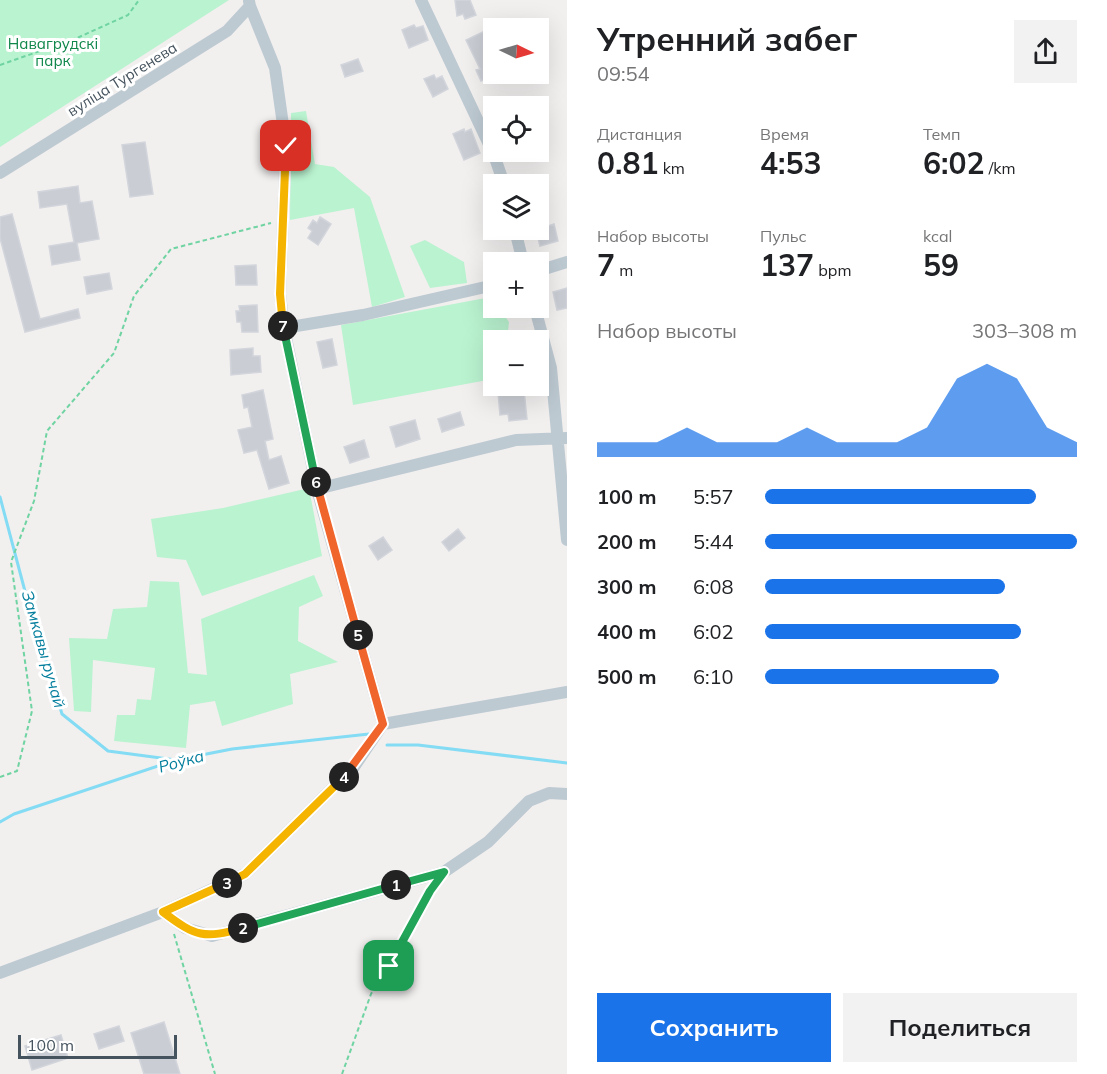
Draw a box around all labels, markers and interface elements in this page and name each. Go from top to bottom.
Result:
north arrow [483,18,549,84]
map controls [483,18,549,396]
text: Утренний забег [597,18,858,59]
button: share [1014,20,1077,83]
park label: Навагрудскі парк [8,34,98,70]
street label: вуліца Тургенева [64,38,180,120]
text: 09:54 [597,61,650,86]
button: locate [483,96,549,162]
pin [260,120,311,171]
text: Дистанция [597,124,682,144]
text: Время [760,124,809,144]
text: Темп [923,124,961,144]
icon: check [269,129,302,162]
text: 0.81 [597,144,658,182]
text: 4:53 [760,144,821,182]
text: 6:02 [923,144,984,182]
text: km [658,158,685,178]
text: /km [984,158,1015,178]
button: layers [483,174,549,240]
text: Набор высоты [597,226,709,246]
text: Пульс [760,226,807,246]
text: kcal [923,226,952,246]
text: 7 [597,246,615,284]
text: 137 [760,246,814,284]
text: 59 [923,246,959,284]
button: + [483,252,549,318]
text: m [615,260,633,280]
text: bpm [814,260,851,280]
pin: 7 [268,311,298,341]
text: 7 [278,316,288,336]
text: Набор высоты [597,318,737,343]
text: 303–308 m [972,318,1077,343]
button: − [483,330,549,396]
pin: 6 [301,467,331,497]
text: 6 [311,472,321,492]
text: 100 m [597,484,656,509]
text: 5:57 [693,484,734,509]
text: 200 m [597,529,656,554]
text: 5:44 [693,529,734,554]
text: 300 m [597,574,656,599]
text: 6:08 [693,574,734,599]
water label: Замкавы ручай [18,588,70,710]
text: 400 m [597,619,656,644]
text: 6:02 [693,619,734,644]
pin: 5 [343,620,373,650]
text: 5 [353,625,363,645]
text: 500 m [597,664,656,689]
text: 6:10 [693,664,734,689]
water label: Роўка [156,745,206,777]
pin: 4 [329,762,359,792]
text: 4 [339,767,349,787]
pin: 3 [212,868,242,898]
pin: 1 [381,870,411,900]
text: 3 [222,873,232,893]
text: 1 [391,875,401,895]
pin: 2 [228,913,258,943]
text: 2 [238,918,248,938]
pin [363,940,414,991]
icon: arrive [372,949,405,982]
button: Сохранить [597,993,831,1062]
button: Поделиться [843,993,1077,1062]
scale bar [18,1032,177,1060]
text: 100 m [27,1035,74,1055]

